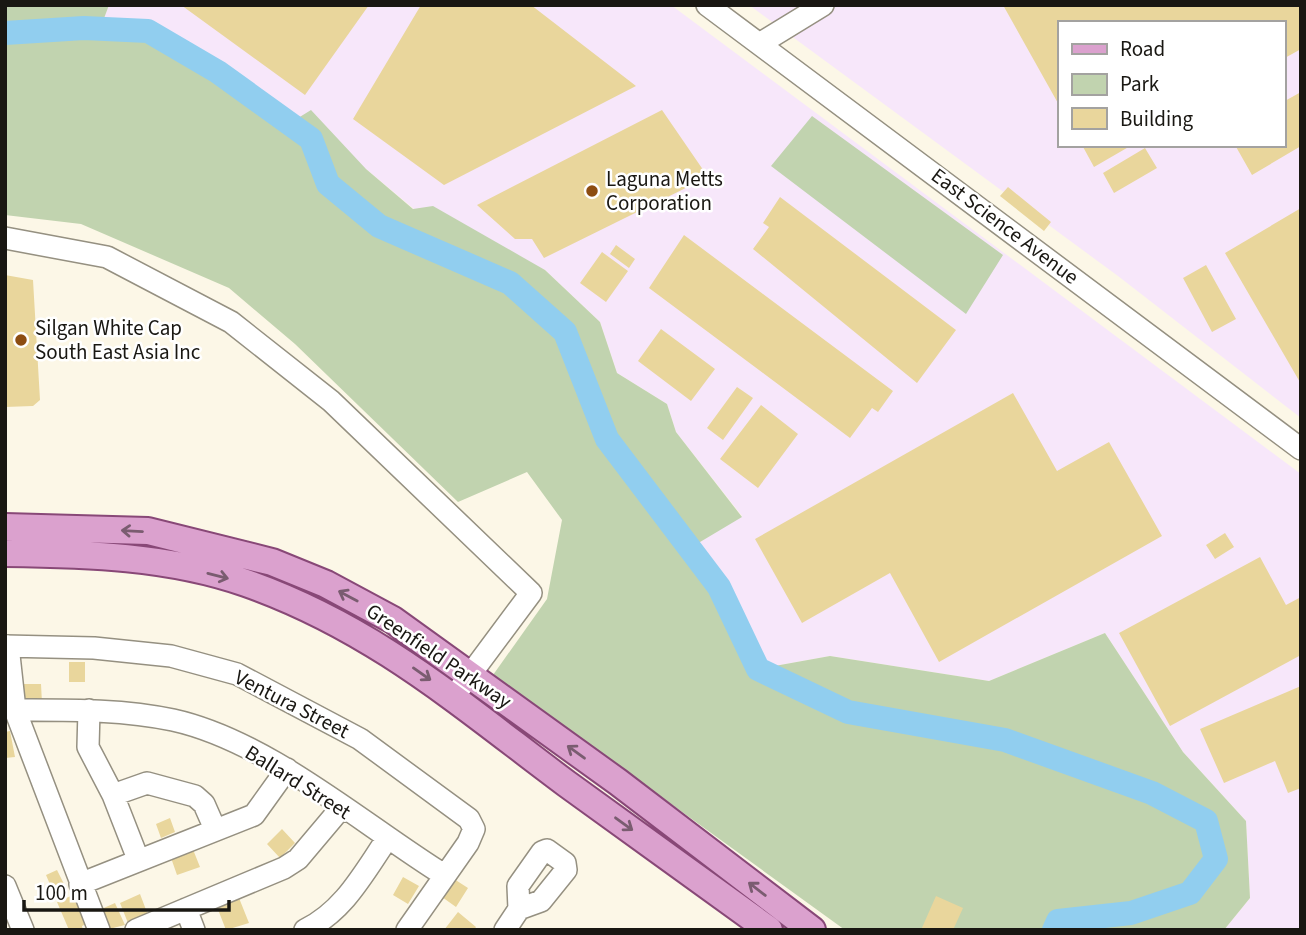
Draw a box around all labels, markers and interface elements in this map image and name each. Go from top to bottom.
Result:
legend [1058,21,1285,147]
text: Road [1120,34,1165,64]
text: Park [1120,69,1160,99]
text: Building [1120,104,1194,134]
street label: East Science Avenue [925,161,1085,291]
place label: Laguna Metts Corporation [606,164,723,218]
marker: Laguna Metts Corporation [584,183,600,199]
place label: Silgan White Cap South East Asia Inc [35,313,201,367]
marker: Silgan White Cap South East Asia Inc [13,332,29,348]
one-way arrow [121,524,144,537]
one-way arrow [207,570,229,583]
one-way arrow [338,589,359,602]
street label: Greenfield Parkway [360,596,518,716]
street label: Ventura Street [229,662,355,746]
one-way arrow [412,667,431,681]
street label: Ballard Street [239,738,357,826]
one-way arrow [567,745,586,759]
one-way arrow [614,817,633,832]
scale bar [24,869,229,913]
text: 100 m [35,878,88,908]
one-way arrow [749,882,767,897]

